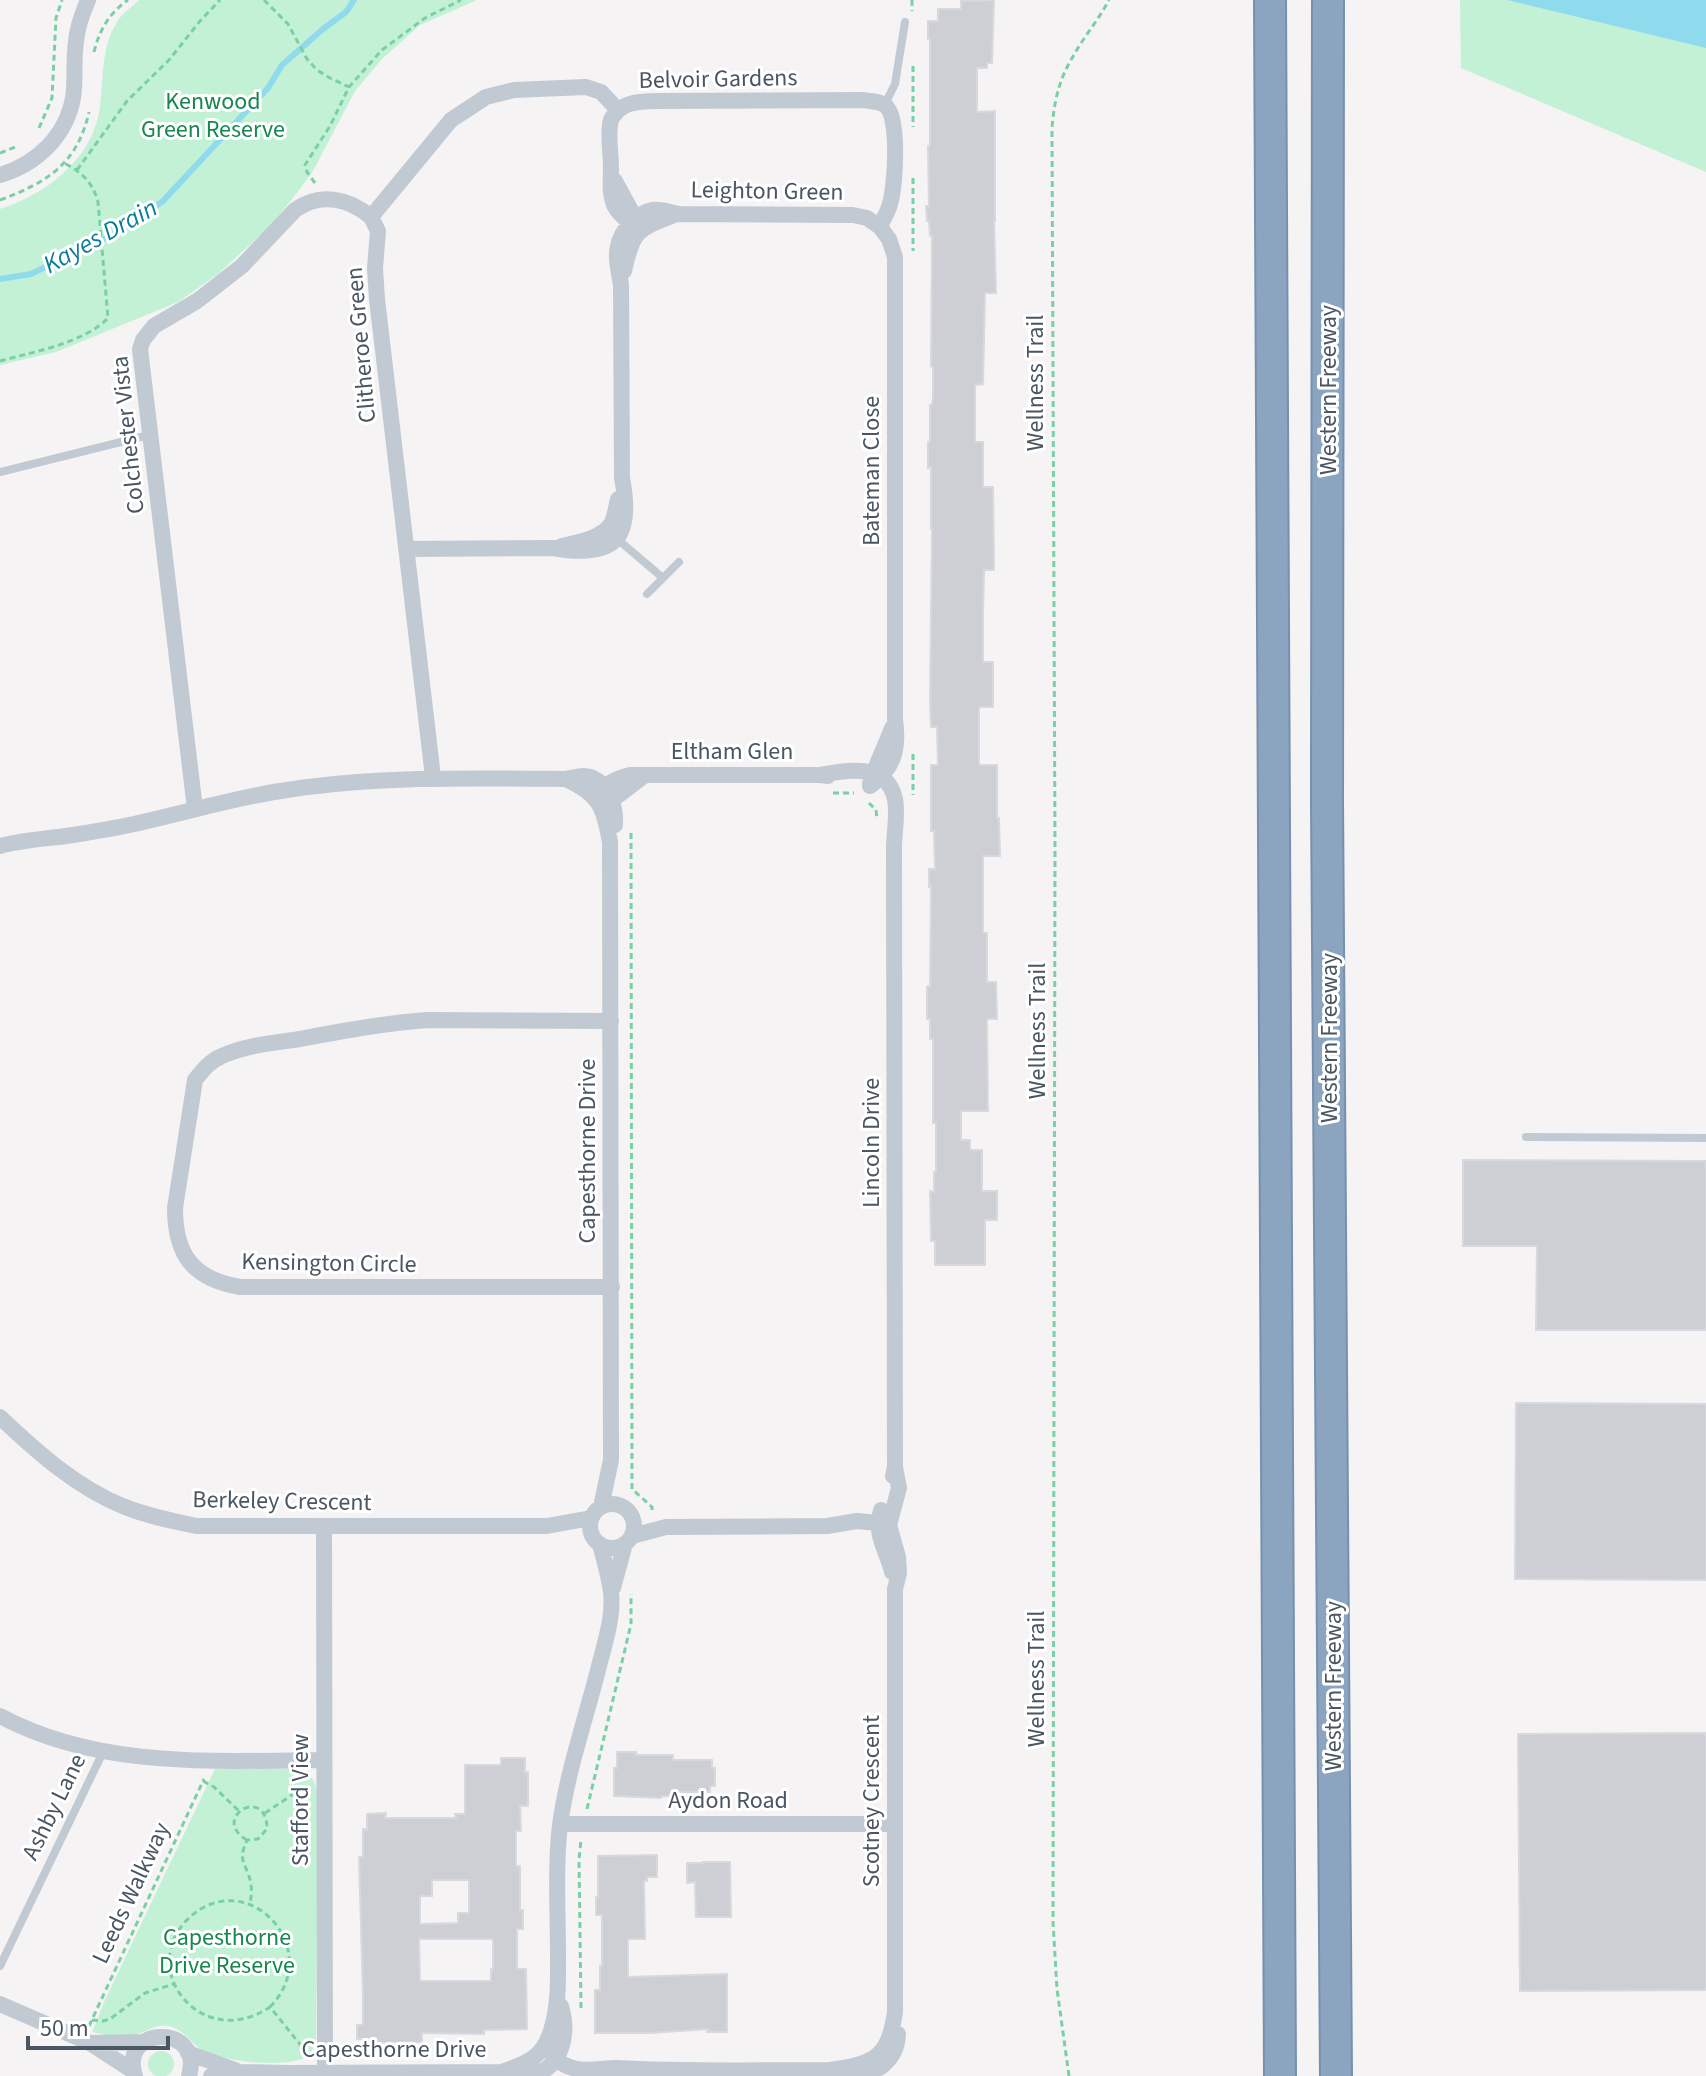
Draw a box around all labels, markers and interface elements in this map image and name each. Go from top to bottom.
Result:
street label: Belvoir Gardens [638,60,798,98]
park label: Kenwood Green Reserve [141,84,285,147]
street label: Leighton Green [690,172,844,210]
water label: Kayes Drain [36,189,164,283]
street label: Clitheroe Green [337,266,385,424]
street label: Western Freeway [1311,305,1346,475]
street label: Wellness Trail [1018,315,1053,451]
street label: Colchester Vista [102,354,154,516]
street label: Bateman Close [854,396,889,546]
street label: Eltham Glen [671,734,793,769]
street label: Western Freeway [1312,953,1347,1123]
street label: Wellness Trail [1020,963,1055,1099]
street label: Capesthorne Drive [570,1059,605,1243]
street label: Lincoln Drive [854,1078,889,1208]
street label: Kensington Circle [241,1244,417,1282]
street label: Berkeley Crescent [192,1482,372,1520]
street label: Western Freeway [1316,1601,1351,1771]
street label: Wellness Trail [1019,1611,1054,1747]
street label: Scotney Crescent [854,1715,889,1887]
street label: Stafford View [283,1734,318,1866]
street label: Ashby Lane [13,1748,95,1866]
street label: Aydon Road [668,1783,788,1818]
street label: Leeds Walkway [83,1817,179,1969]
park label: Capesthorne Drive Reserve [159,1920,295,1983]
scale bar [28,2000,168,2050]
text: 50 m [40,2011,89,2046]
street label: Capesthorne Drive [302,2032,486,2067]

